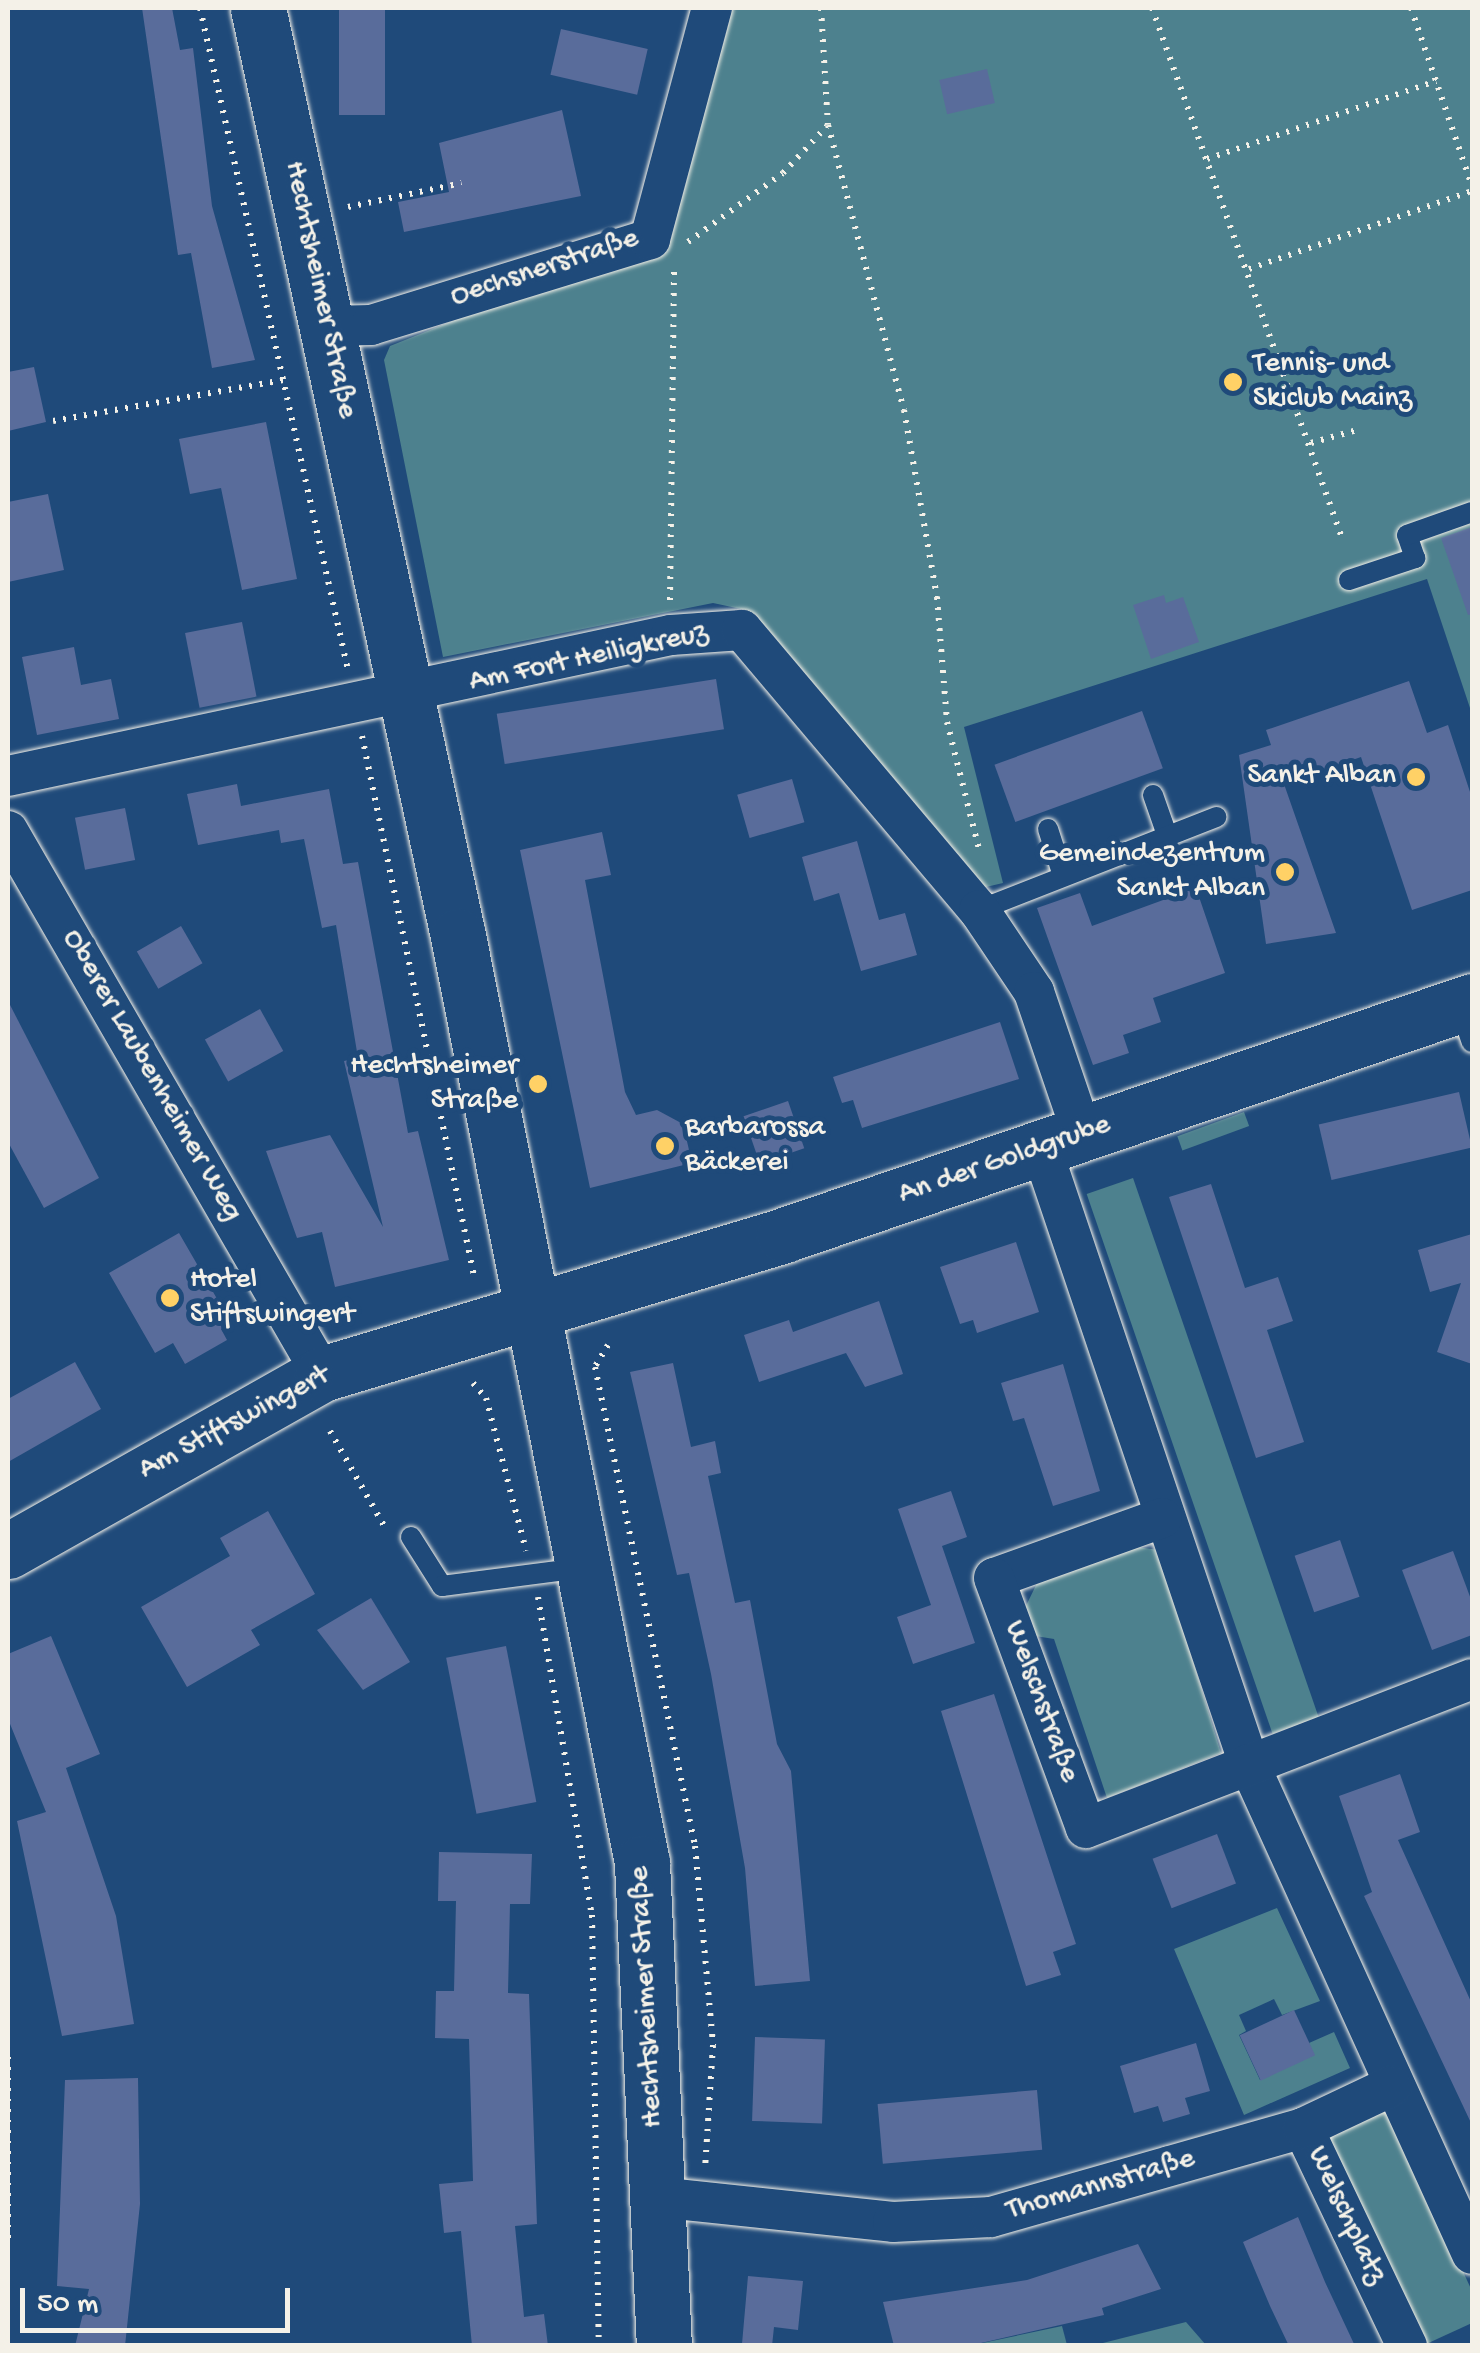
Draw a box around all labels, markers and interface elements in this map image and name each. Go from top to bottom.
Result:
street label: Hechtsheimer Straße [274,158,364,422]
street label: Oechsnerstraße [446,222,644,316]
place label: Tennis- und Skiclub Mainz [1253,347,1412,418]
marker: Tennis- und Skiclub Mainz [1222,371,1244,393]
street label: Am Fort Heiligkreuz [466,616,712,702]
place label: Sankt Alban [1247,759,1396,795]
marker: Sankt Alban [1405,766,1427,788]
place label: Gemeindezentrum Sankt Alban [1039,837,1265,908]
marker: Gemeindezentrum Sankt Alban [1274,861,1296,883]
street label: Oberer Laubenheimer Weg [53,924,249,1228]
place label: Hechtsheimer Straße [350,1049,518,1120]
marker: Hechtsheimer Straße [527,1073,549,1095]
street label: An der Goldgrube [894,1108,1116,1214]
place label: Barbarossa Bäckerei [685,1111,825,1182]
marker: Barbarossa Bäckerei [654,1135,676,1157]
place label: Hotel Stiftswingert [190,1263,355,1334]
marker: Hotel Stiftswingert [159,1287,181,1309]
street label: Am Stiftswingert [134,1359,336,1489]
street label: Welschstraße [994,1616,1086,1788]
street label: Hechtsheimer Straße [623,1865,673,2129]
street label: Welschplatz [1297,2141,1393,2291]
street label: Thomannstraße [1003,2142,1199,2230]
scale bar [25,2268,295,2330]
text: 50 m [37,2288,98,2323]

